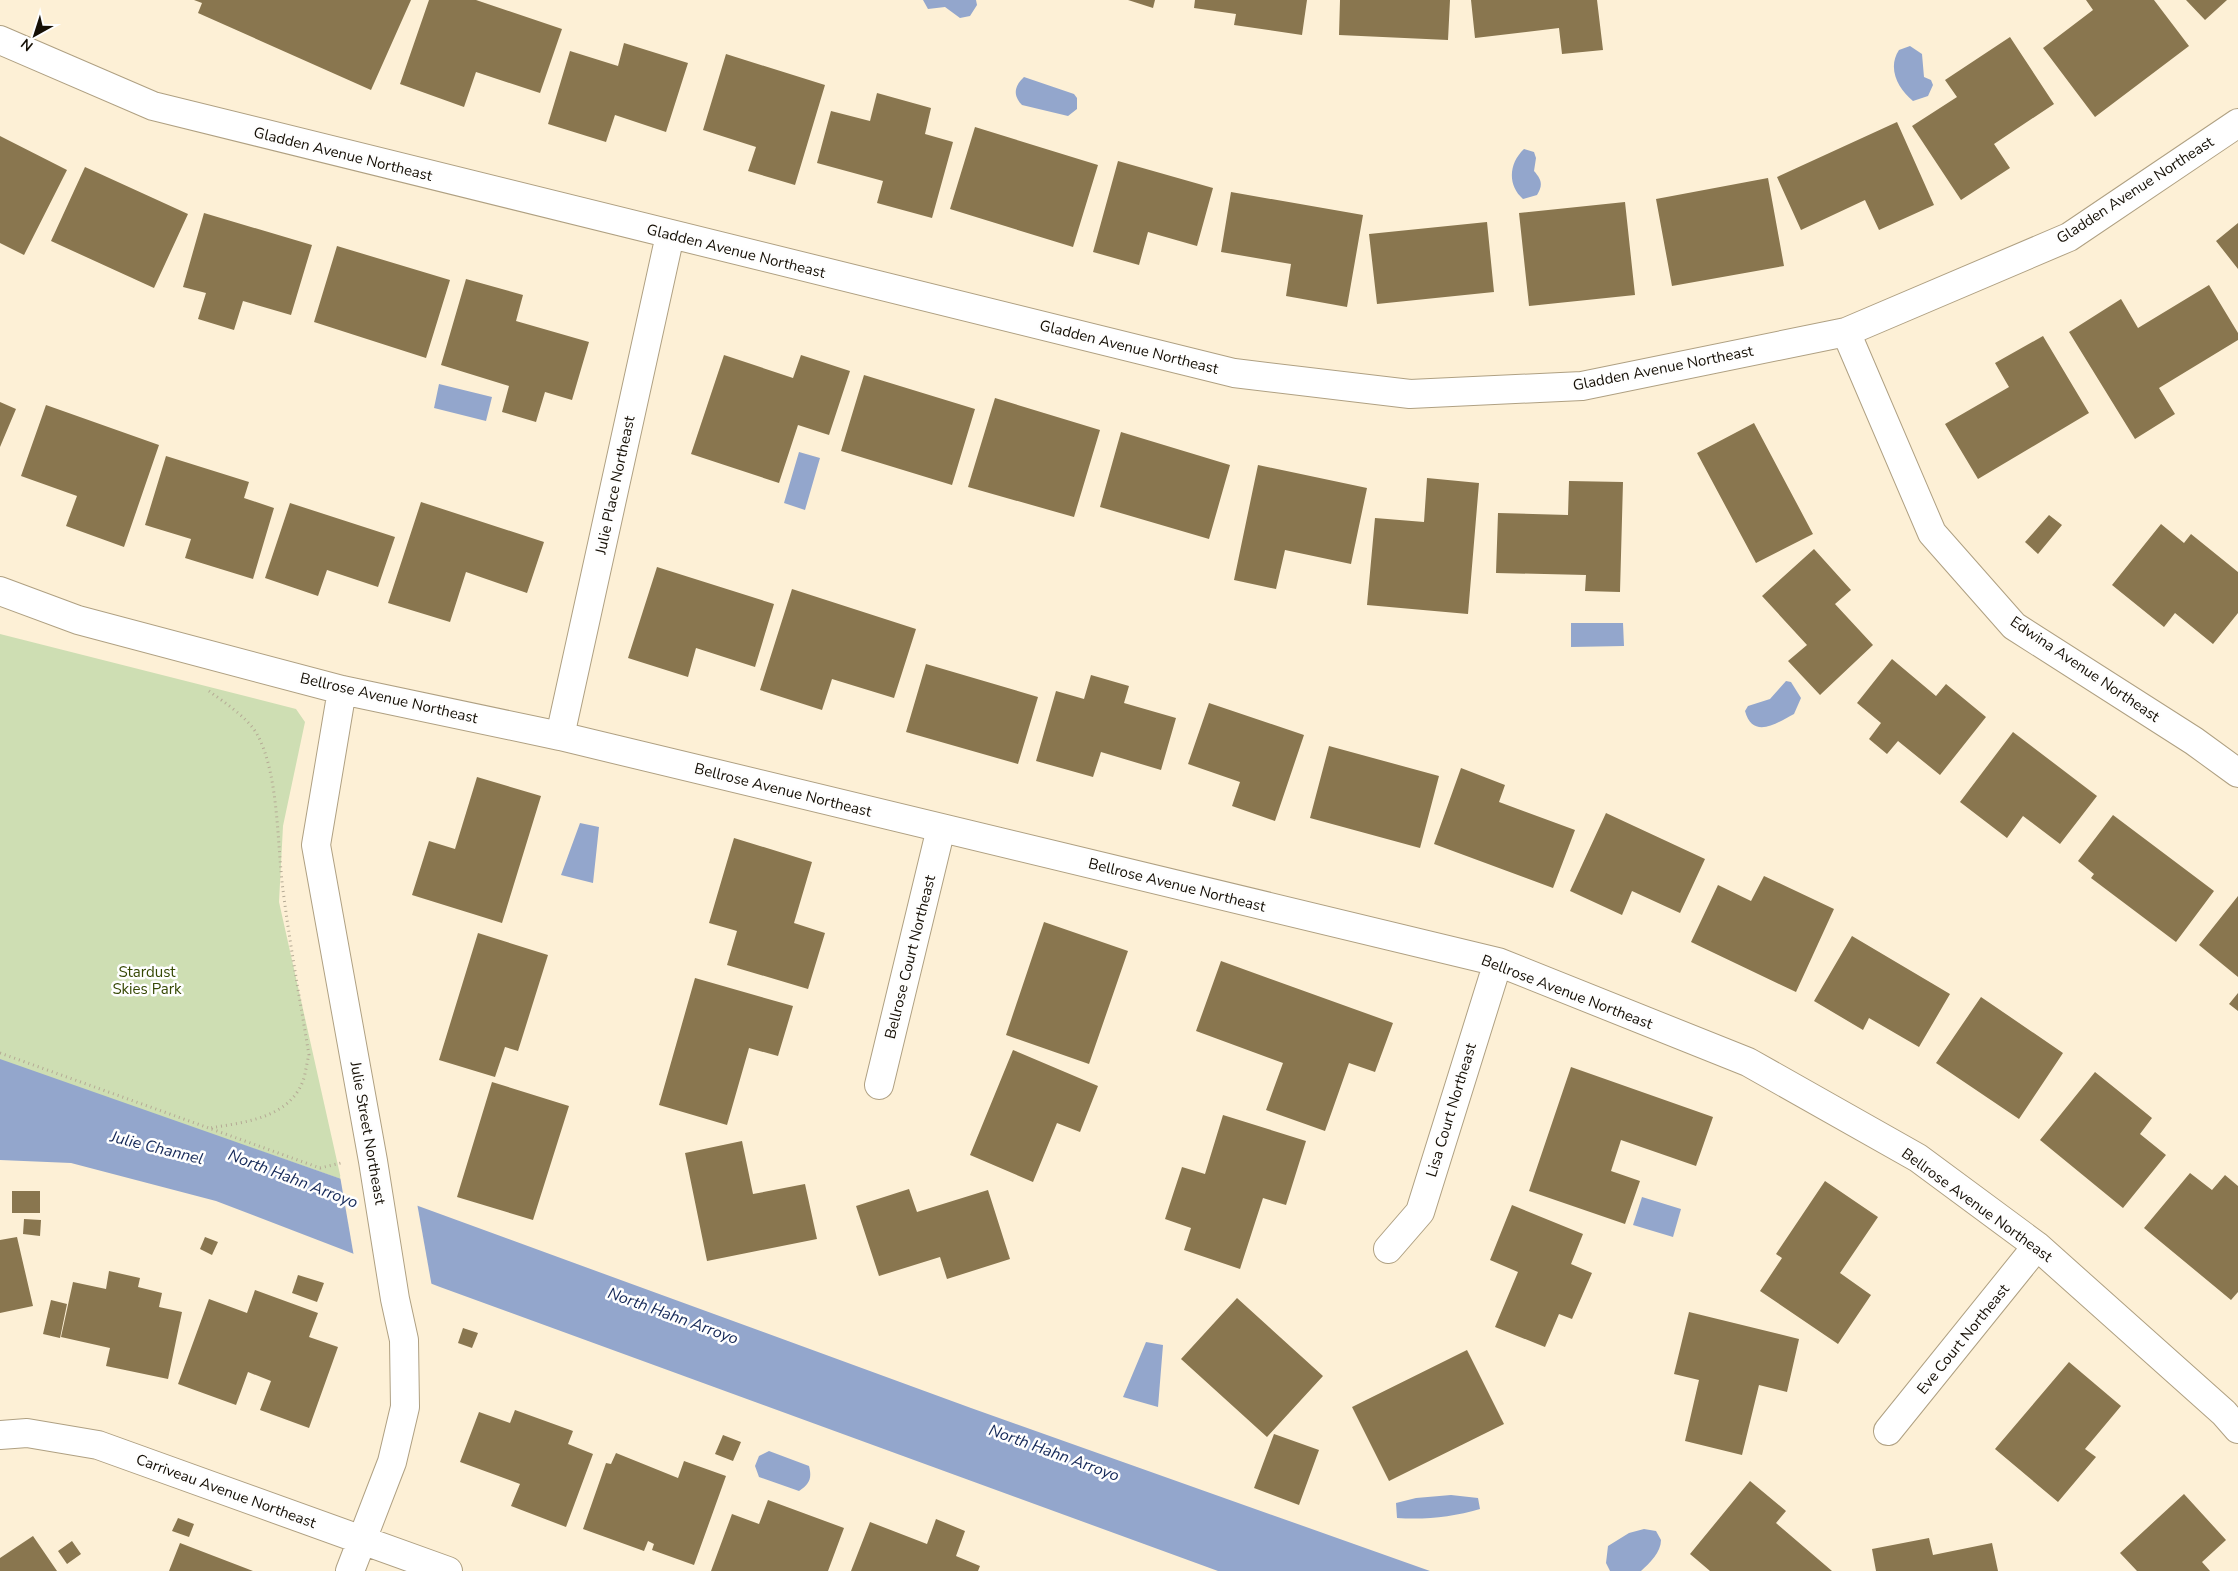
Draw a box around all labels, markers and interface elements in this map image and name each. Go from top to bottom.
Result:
north arrow [10,10,60,60]
text: N [17,34,37,55]
street label: Gladden Avenue Northeast [252,122,435,186]
street label: Gladden Avenue Northeast [2053,131,2218,248]
street label: Gladden Avenue Northeast [645,219,828,283]
street label: Gladden Avenue Northeast [1038,315,1221,379]
street label: Gladden Avenue Northeast [1571,341,1756,395]
street label: Julie Place Northeast [590,413,640,557]
street label: Edwina Avenue Northeast [2006,611,2164,727]
street label: Bellrose Avenue Northeast [298,668,481,728]
street label: Bellrose Avenue Northeast [692,758,874,822]
street label: Bellrose Avenue Northeast [1086,853,1268,917]
street label: Bellrose Court Northeast [880,872,940,1041]
street label: Bellrose Avenue Northeast [1479,950,1656,1034]
park label: Stardust Skies Park [112,962,182,999]
street label: Lisa Court Northeast [1421,1040,1481,1179]
street label: Julie Street Northeast [345,1059,391,1207]
water label: Julie Channel [107,1126,206,1170]
street label: Bellrose Avenue Northeast [1898,1143,2057,1267]
water label: North Hahn Arroyo [225,1144,361,1214]
street label: Eve Court Northeast [1912,1279,2014,1398]
water label: North Hahn Arroyo [605,1282,741,1350]
water label: North Hahn Arroyo [986,1419,1122,1487]
street label: Carriveau Avenue Northeast [133,1449,319,1533]

